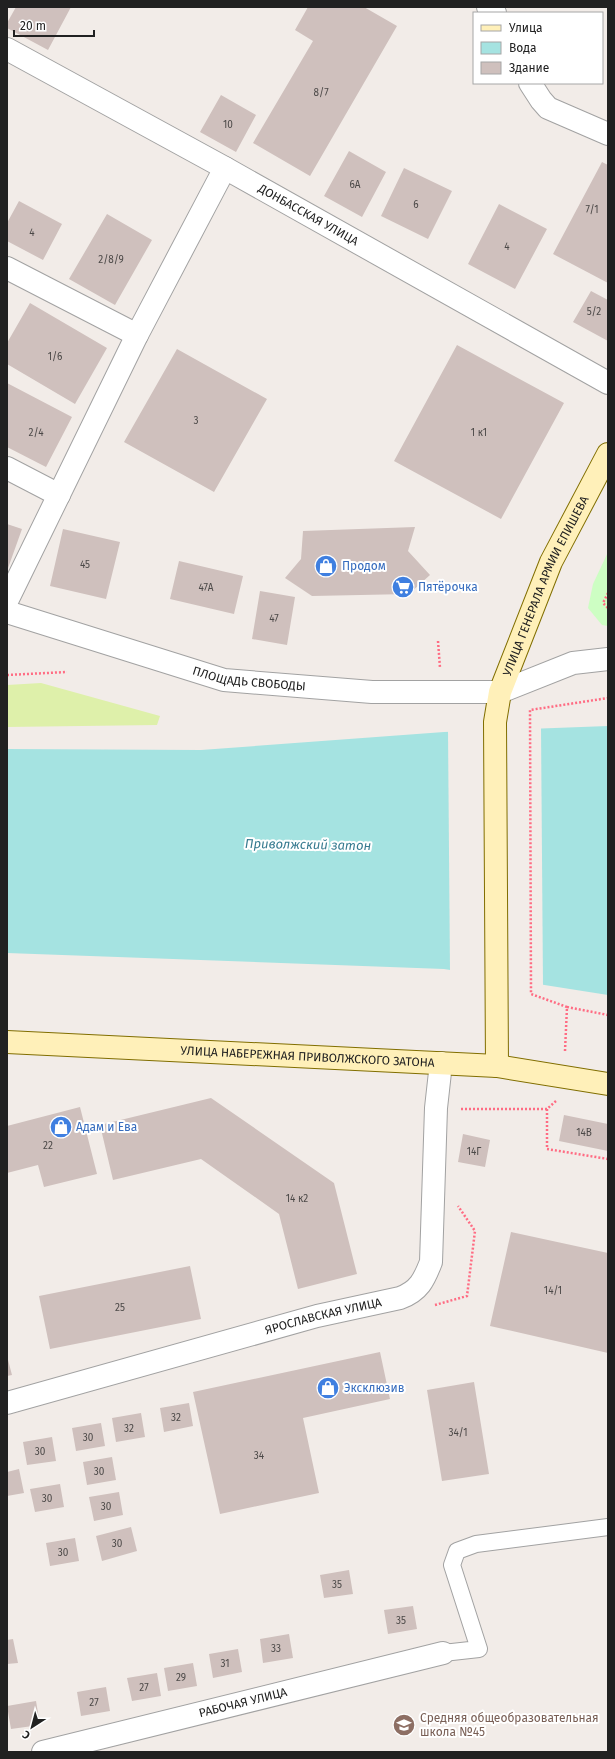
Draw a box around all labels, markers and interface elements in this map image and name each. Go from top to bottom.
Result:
scale bar [14,12,94,38]
legend [473,12,603,84]
text: 20 m [20,19,46,33]
text: Улица [509,21,543,35]
text: Вода [509,41,536,55]
text: Здание [509,61,549,75]
house number: 8/7 [313,87,329,99]
house number: 10 [223,119,233,131]
house number: 6А [349,179,361,191]
street label: ДОНБАССКАЯ УЛИЦА [255,181,361,248]
house number: 6 [413,199,419,211]
house number: 7/1 [586,204,598,216]
house number: 4 [29,227,35,239]
house number: 4 [504,241,510,253]
house number: 2/8/9 [98,254,124,266]
house number: 5/2 [587,306,601,318]
house number: 1/6 [48,351,62,363]
house number: 3 [194,415,199,427]
house number: 2/4 [29,427,44,439]
house number: 1 к1 [471,427,487,439]
street label: УЛИЦА ГЕНЕРАЛА АРМИИ ЕПИШЕВА [500,493,592,678]
shop icon: Продом [313,553,339,579]
house number: 45 [80,559,90,571]
place label: Продом [342,559,386,573]
supermarket icon: Пятёрочка [390,574,416,600]
place label: Пятёрочка [418,580,478,594]
house number: 47А [199,582,214,594]
house number: 47 [269,613,279,625]
street label: ПЛОЩАДЬ СВОБОДЫ [191,664,306,694]
water label: Приволжский затон [245,836,371,853]
street label: УЛИЦА НАБЕРЕЖНАЯ ПРИВОЛЖСКОГО ЗАТОНА [180,1044,435,1070]
shop icon: Адам и Ева [48,1114,74,1140]
place label: Адам и Ева [76,1120,137,1134]
house number: 14В [576,1127,592,1139]
house number: 22 [43,1140,53,1152]
house number: 14Г [467,1146,481,1158]
house number: 14 к2 [286,1193,308,1205]
house number: 14/1 [544,1285,562,1297]
street label: ЯРОСЛАВСКАЯ УЛИЦА [263,1295,383,1337]
house number: 25 [115,1302,125,1314]
shop icon: Эксклюзив [315,1375,341,1401]
place label: Эксклюзив [344,1381,405,1395]
house number: 32 [171,1412,181,1424]
house number: 32 [124,1423,134,1435]
house number: 34/1 [449,1427,468,1439]
house number: 30 [83,1432,94,1444]
house number: 30 [35,1446,46,1458]
house number: 34 [254,1450,265,1462]
house number: 30 [94,1466,105,1478]
house number: 30 [42,1493,53,1505]
house number: 30 [101,1501,112,1513]
house number: 30 [112,1538,123,1550]
house number: 30 [58,1547,69,1559]
house number: 35 [332,1579,342,1591]
house number: 35 [396,1615,406,1627]
house number: 33 [271,1643,281,1655]
house number: 31 [220,1658,230,1670]
house number: 29 [176,1672,186,1684]
house number: 27 [139,1682,149,1694]
street label: РАБОЧАЯ УЛИЦА [197,1685,289,1720]
house number: 27 [89,1697,99,1709]
north arrow [12,1707,52,1747]
place label: Средняя общеобразовательная школа №45 [420,1711,599,1739]
school or university icon: Средняя общеобразовательная школа №45 [391,1712,417,1738]
text: С [19,1727,33,1742]

